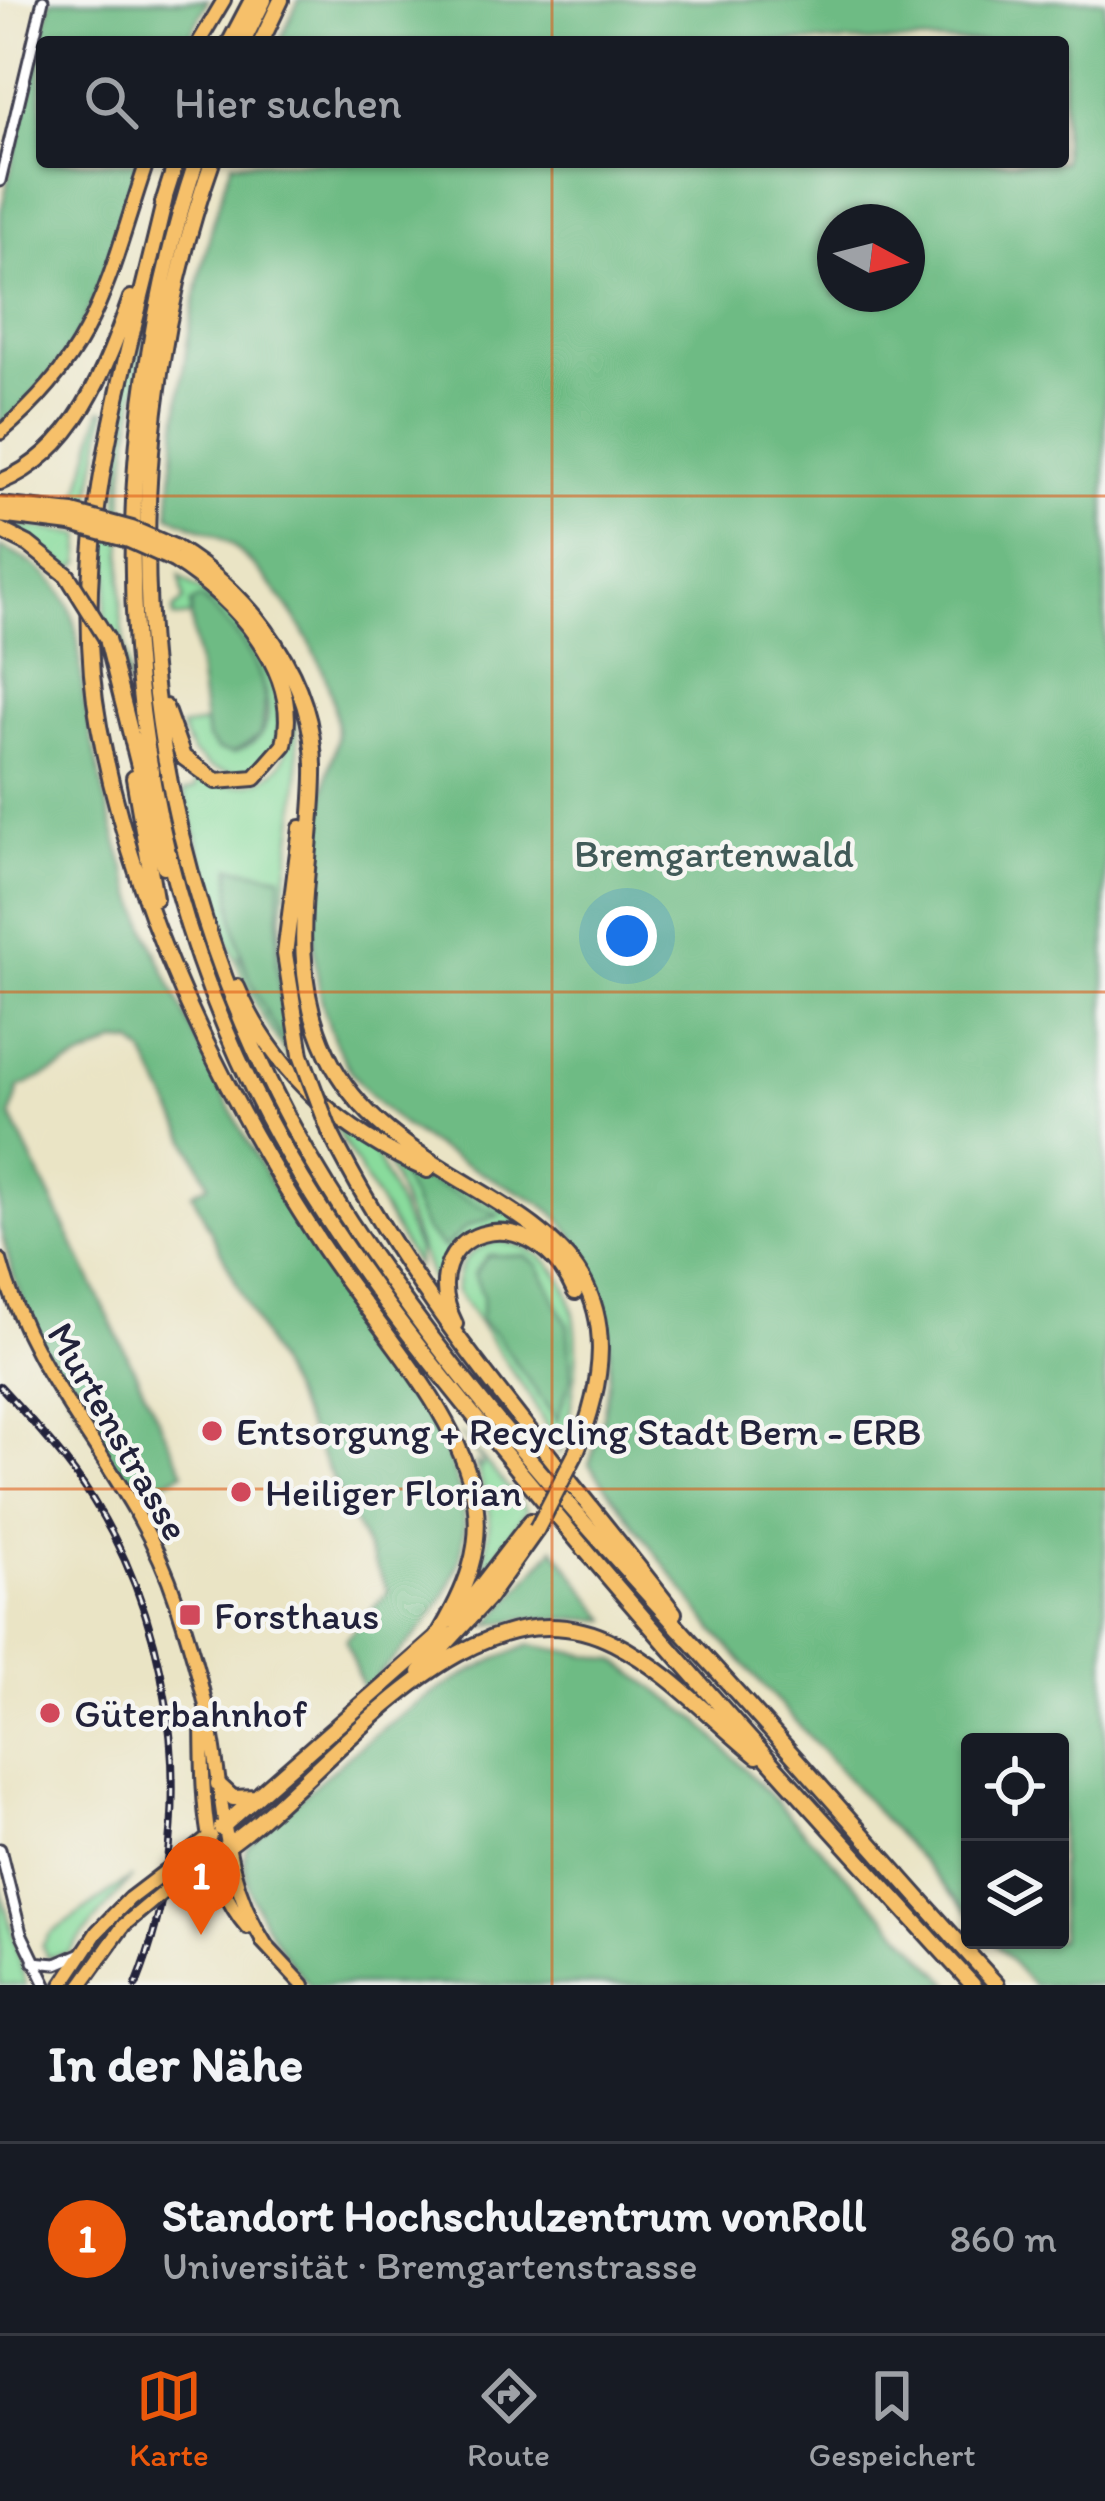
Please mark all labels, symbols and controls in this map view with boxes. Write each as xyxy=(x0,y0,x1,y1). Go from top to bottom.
search box xyxy=(36,36,1069,168)
icon: search xyxy=(78,69,144,135)
text: Hier suchen xyxy=(174,75,402,129)
north arrow xyxy=(817,204,925,312)
park label: Bremgartenwald xyxy=(574,830,854,877)
your location xyxy=(597,906,657,966)
street label: Murtenstrasse xyxy=(37,1314,200,1549)
place label: Entsorgung + Recycling Stadt Bern - ERB xyxy=(236,1408,921,1455)
marker: Entsorgung + Recycling Stadt Bern - ERB xyxy=(199,1418,225,1444)
place label: Heiliger Florian xyxy=(265,1469,522,1516)
marker: Heiliger Florian xyxy=(228,1479,254,1505)
place label: Forsthaus xyxy=(214,1592,379,1639)
marker: Forsthaus xyxy=(177,1602,203,1628)
place label: Güterbahnhof xyxy=(74,1690,307,1737)
marker: Güterbahnhof xyxy=(37,1700,63,1726)
map controls xyxy=(961,1733,1069,1949)
button: locate xyxy=(961,1733,1069,1841)
pin: 1 xyxy=(162,1836,240,1935)
button: layers xyxy=(961,1841,1069,1949)
text: In der Nähe xyxy=(48,2033,303,2094)
text: Standort Hochschulzentrum vonRoll xyxy=(162,2188,866,2242)
text: 1 xyxy=(78,2215,96,2262)
text: 860 m xyxy=(949,2215,1057,2262)
text: Universität · Bremgartenstrasse xyxy=(162,2242,698,2289)
tab: Karte xyxy=(129,2363,209,2474)
tab: Route xyxy=(467,2363,550,2474)
tab: Gespeichert xyxy=(808,2363,976,2474)

